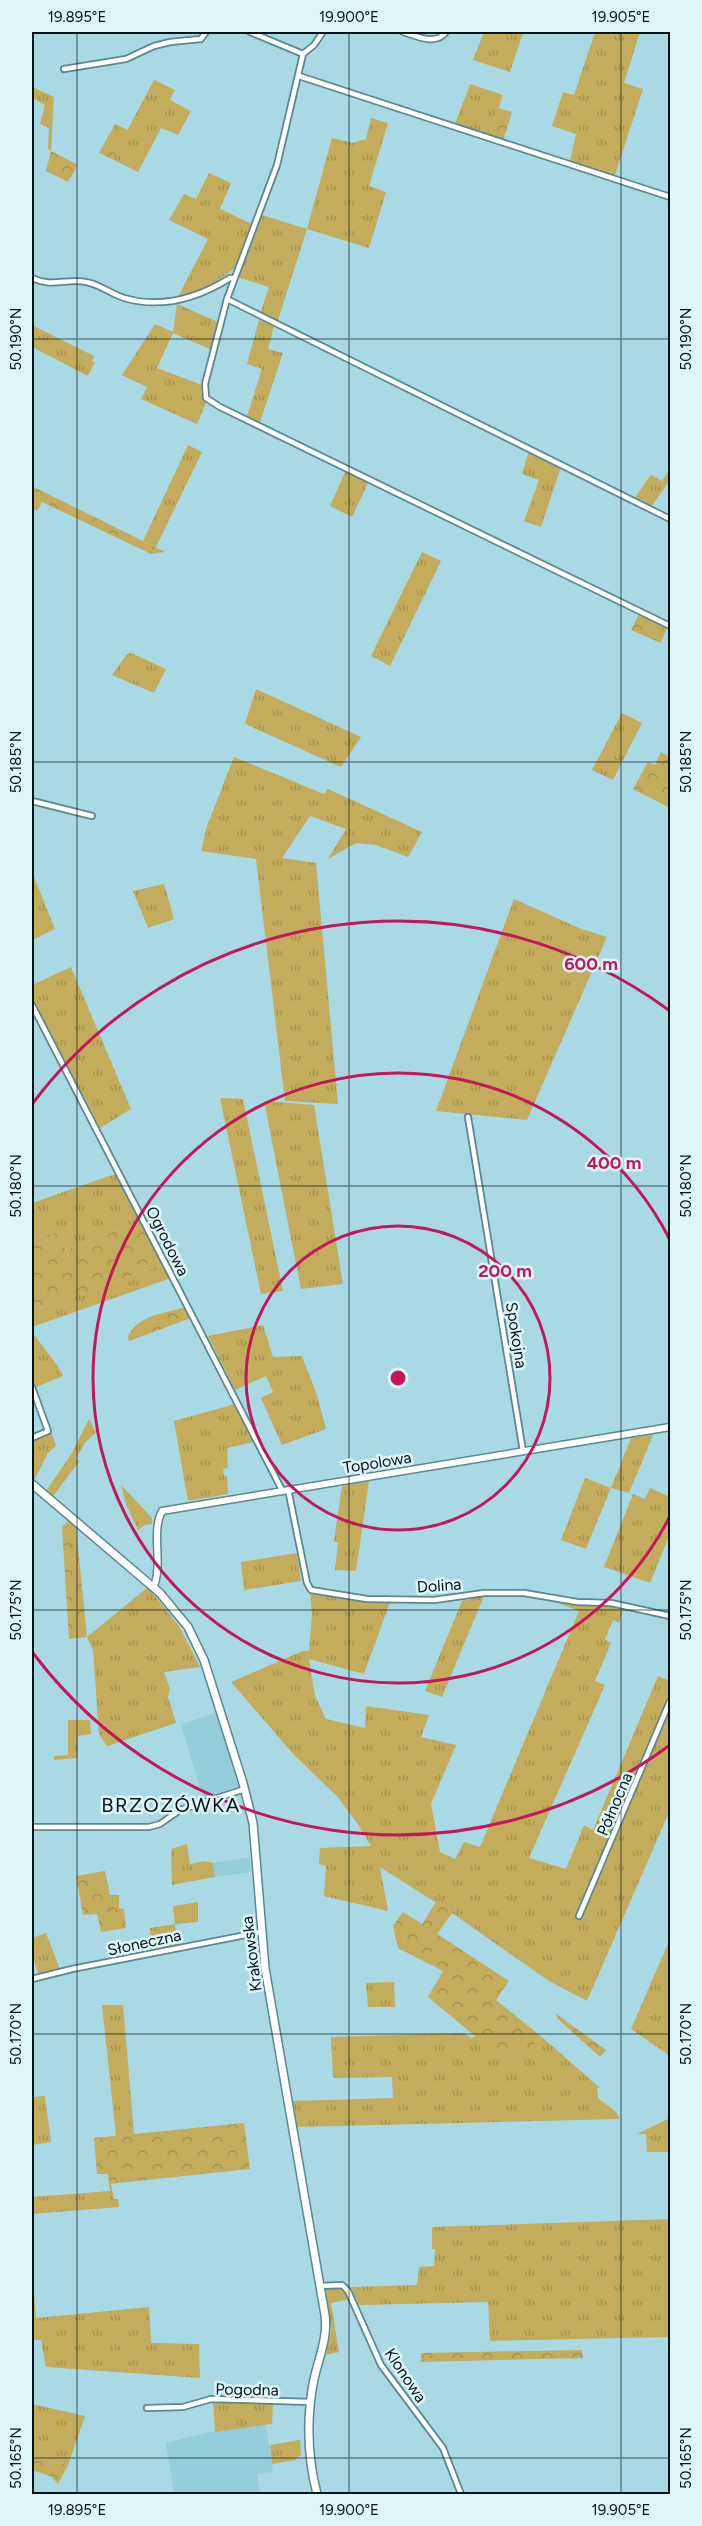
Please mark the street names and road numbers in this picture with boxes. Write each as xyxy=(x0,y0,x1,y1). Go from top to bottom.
street label: Ogrodowa xyxy=(142,1203,193,1279)
street label: Spokojna xyxy=(502,1301,531,1370)
street label: Topolowa xyxy=(342,1448,413,1477)
street label: Dolina xyxy=(416,1574,462,1597)
street label: Północna xyxy=(593,1770,636,1839)
street label: Krakowska xyxy=(237,1915,266,1993)
street label: Słoneczna xyxy=(106,1925,183,1960)
street label: Klonowa xyxy=(381,2345,431,2406)
street label: Pogodna xyxy=(215,2379,279,2400)

